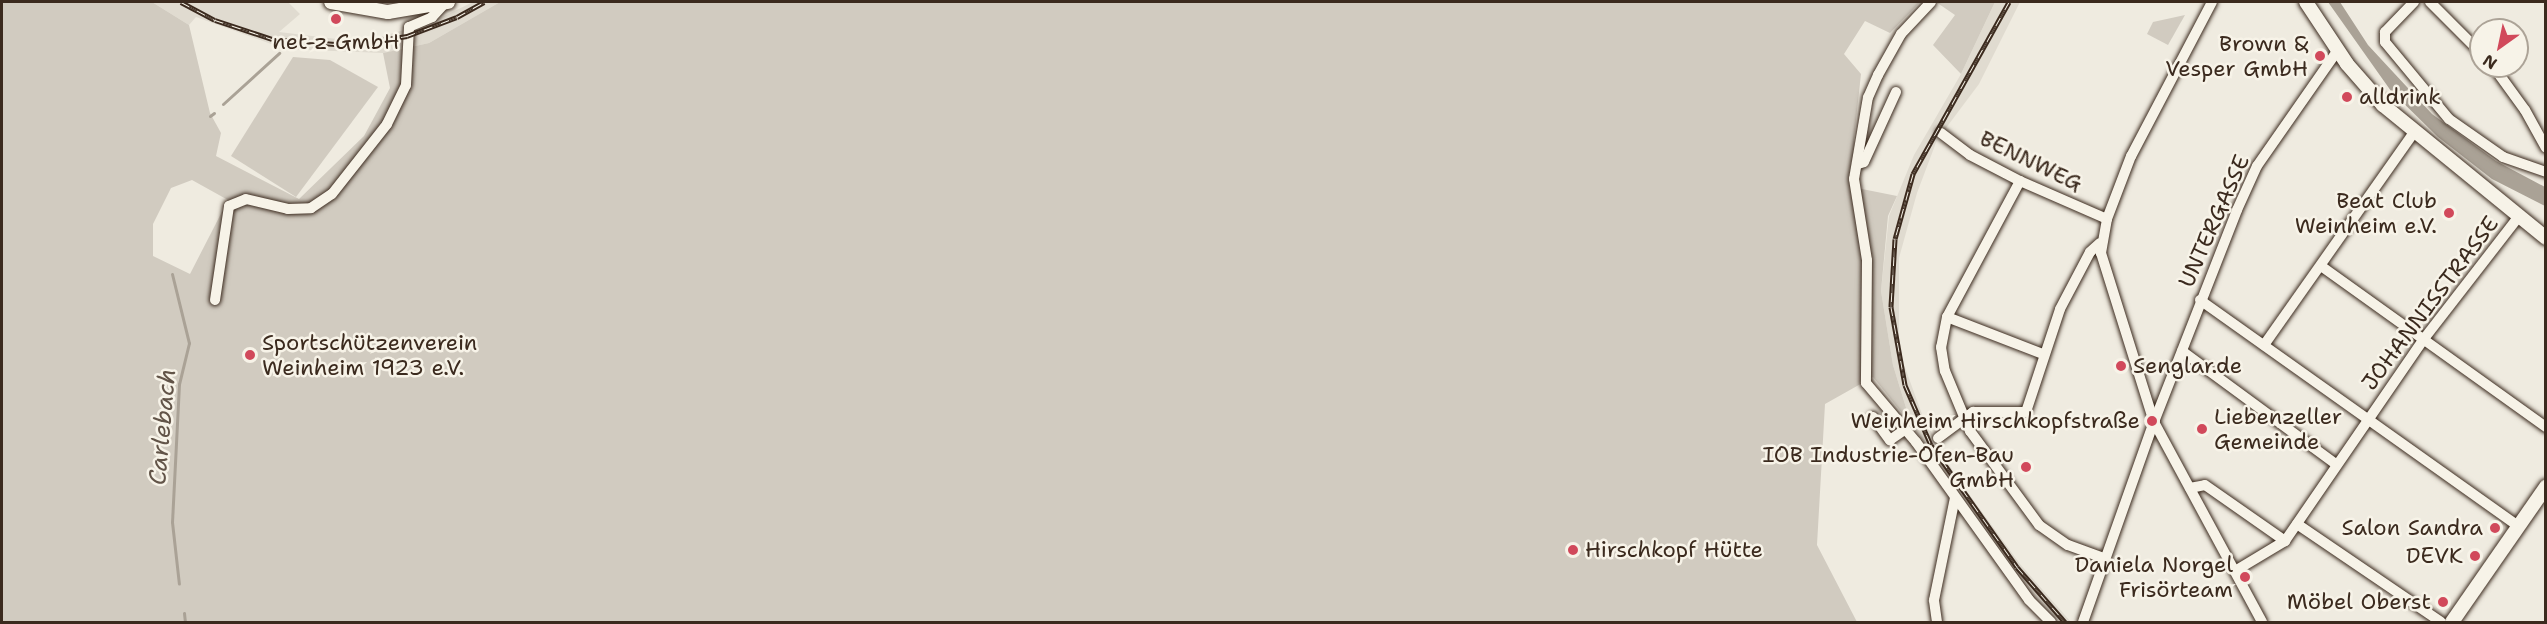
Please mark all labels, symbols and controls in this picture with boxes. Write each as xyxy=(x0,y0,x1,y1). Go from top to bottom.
marker: net-z GmbH xyxy=(329,12,343,26)
north arrow xyxy=(2469,18,2529,78)
place label: net-z GmbH xyxy=(272,29,400,55)
place label: Brown & Vesper GmbH xyxy=(2165,30,2308,82)
marker: Brown & Vesper GmbH xyxy=(2313,49,2327,63)
text: N xyxy=(2479,50,2501,74)
place label: alldrink xyxy=(2359,84,2441,110)
marker: alldrink xyxy=(2340,90,2354,104)
street label: BENNWEG xyxy=(1975,125,2087,197)
street label: UNTERGASSE xyxy=(2173,151,2255,291)
place label: Beat Club Weinheim e.V. xyxy=(2295,187,2437,238)
marker: Beat Club Weinheim e.V. xyxy=(2442,206,2456,220)
street label: JOHANNISSTRASSE xyxy=(2356,211,2504,395)
place label: Sportschützenverein Weinheim 1923 e.V. xyxy=(262,329,477,380)
marker: Sportschützenverein Weinheim 1923 e.V. xyxy=(243,348,257,362)
place label: Senglar.de xyxy=(2133,353,2242,379)
marker: Senglar.de xyxy=(2114,359,2128,373)
water label: Carlebach xyxy=(144,368,182,486)
place label: Liebenzeller Gemeinde xyxy=(2214,403,2342,454)
place label: Weinheim Hirschkopfstraße xyxy=(1851,408,2140,434)
marker: Weinheim Hirschkopfstraße xyxy=(2145,414,2159,428)
marker: Liebenzeller Gemeinde xyxy=(2195,422,2209,436)
place label: IOB Industrie-Ofen-Bau GmbH xyxy=(1762,441,2014,493)
marker: IOB Industrie-Ofen-Bau GmbH xyxy=(2019,460,2033,474)
place label: Salon Sandra xyxy=(2342,515,2483,541)
marker: Salon Sandra xyxy=(2488,521,2502,535)
place label: Hirschkopf Hütte xyxy=(1585,537,1763,563)
marker: Hirschkopf Hütte xyxy=(1566,543,1580,557)
place label: DEVK xyxy=(2406,543,2463,569)
marker: DEVK xyxy=(2468,549,2482,563)
place label: Daniela Norgel Frisörteam xyxy=(2075,551,2233,602)
marker: Daniela Norgel Frisörteam xyxy=(2238,570,2252,584)
place label: Möbel Oberst xyxy=(2287,589,2431,615)
marker: Möbel Oberst xyxy=(2436,595,2450,609)

